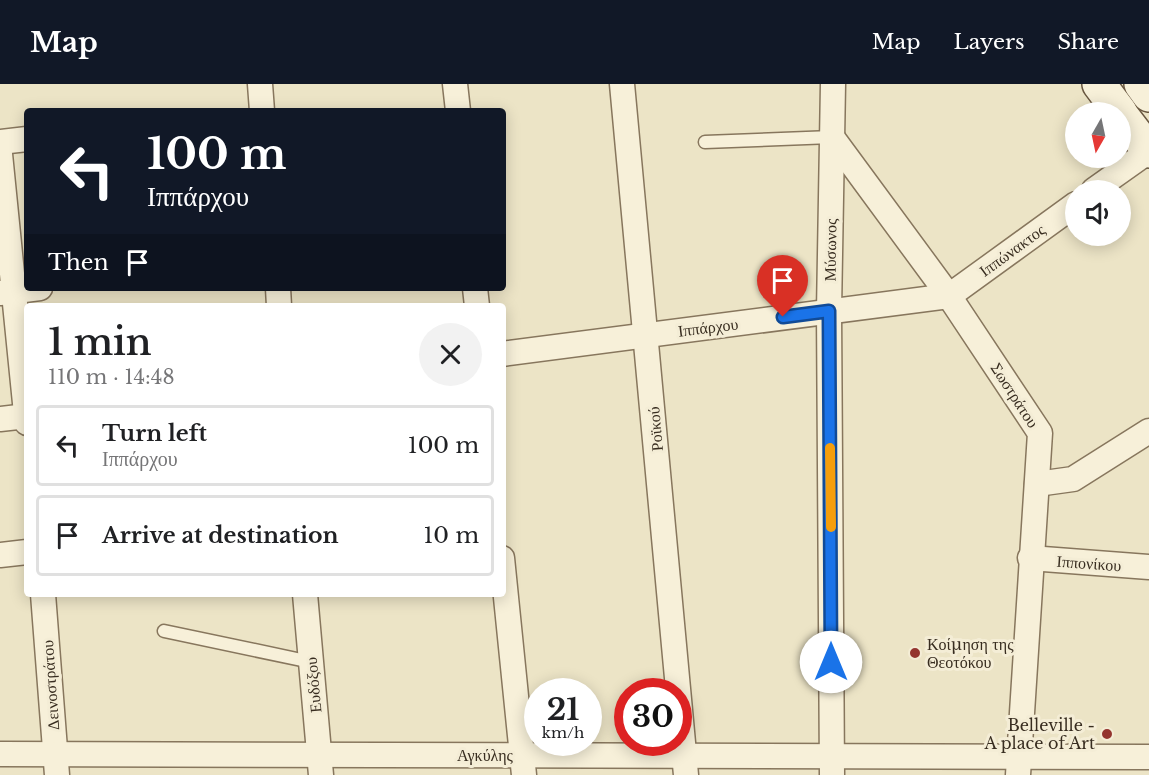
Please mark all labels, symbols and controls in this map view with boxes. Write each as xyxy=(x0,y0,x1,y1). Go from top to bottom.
text: Map xyxy=(30,25,98,60)
text: Map xyxy=(872,29,921,55)
text: Layers xyxy=(954,29,1025,55)
text: Share xyxy=(1058,29,1119,55)
north arrow xyxy=(1065,102,1131,168)
map controls xyxy=(1065,102,1131,246)
text: 100 m xyxy=(147,128,286,180)
icon: left xyxy=(48,132,126,210)
text: Ιππάρχου xyxy=(147,180,249,213)
button: sound xyxy=(1065,180,1131,246)
street label: Μύσωνος xyxy=(819,218,841,282)
street label: Ιππώνακτος xyxy=(975,219,1049,281)
icon: arrive xyxy=(121,246,154,279)
text: Then xyxy=(48,249,109,276)
pin xyxy=(757,255,808,317)
icon: arrive xyxy=(766,264,799,297)
street label: Ιππάρχου xyxy=(677,313,739,341)
text: 1 min xyxy=(48,320,152,365)
button: close xyxy=(419,323,482,386)
street label: Σωστράτου xyxy=(987,359,1043,431)
text: 110 m · 14:48 xyxy=(48,365,175,389)
street label: Ροϊκού xyxy=(643,406,667,452)
text: Turn left xyxy=(102,420,207,447)
icon: left xyxy=(51,429,84,462)
text: 100 m xyxy=(408,432,479,459)
text: Ιππάρχου xyxy=(102,447,178,471)
icon: arrive xyxy=(51,519,84,552)
text: Arrive at destination xyxy=(102,522,339,549)
text: 10 m xyxy=(424,522,479,549)
street label: Ιππονίκου xyxy=(1056,551,1122,575)
position arrow xyxy=(799,630,863,694)
place label: Κοίμηση της Θεοτόκου xyxy=(927,634,1014,672)
street label: Δεινοστράτου xyxy=(37,639,63,731)
marker: Κοίμηση της Θεοτόκου xyxy=(908,646,922,660)
street label: Ευδόξου xyxy=(301,656,325,714)
speed limit sign: 30 xyxy=(614,678,692,756)
text: 21 xyxy=(547,691,579,728)
place label: Belleville - A place of Art xyxy=(983,715,1095,753)
text: km/h xyxy=(542,723,584,742)
marker: Belleville - A place of Art xyxy=(1100,727,1114,741)
street label: Αγκύλης xyxy=(457,745,514,765)

